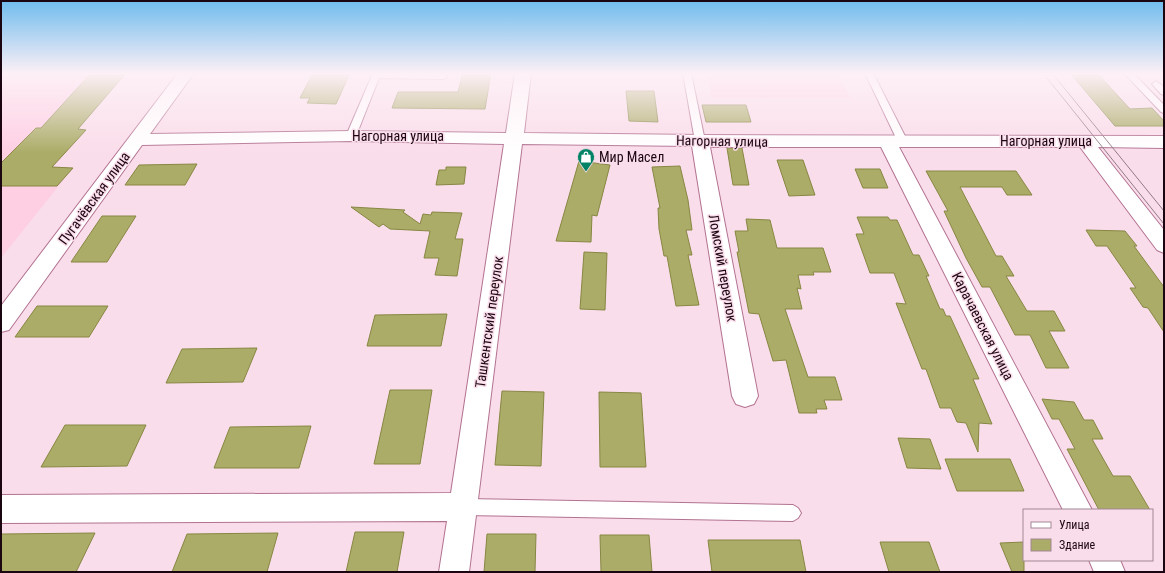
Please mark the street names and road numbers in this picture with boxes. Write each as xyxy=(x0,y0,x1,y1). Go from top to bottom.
street label: Нагорная улица xyxy=(352,128,444,144)
street label: Нагорная улица xyxy=(676,132,768,150)
street label: Нагорная улица xyxy=(1000,133,1092,149)
street label: Пугачёвская улица xyxy=(55,149,133,247)
street label: Ломский переулок xyxy=(706,213,740,323)
street label: Ташкентский переулок xyxy=(472,255,506,389)
street label: Карачаевская улица xyxy=(949,269,1017,383)

